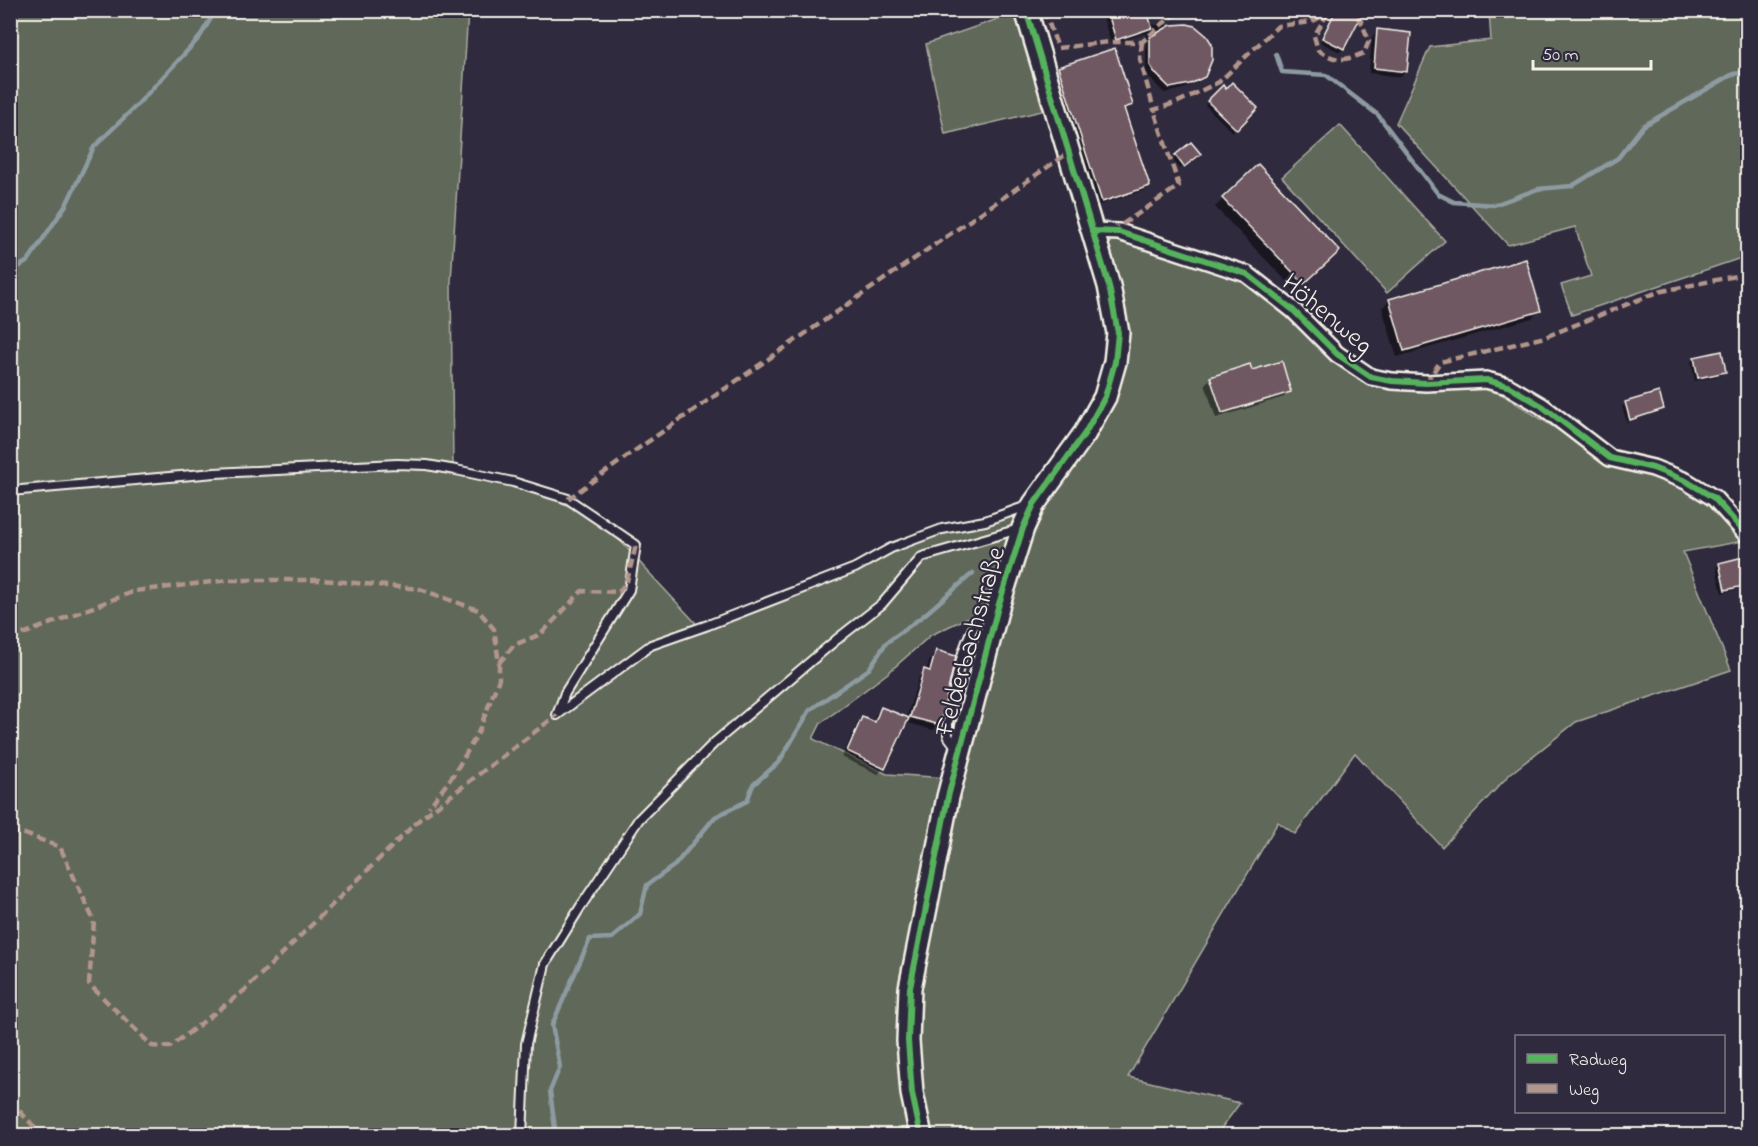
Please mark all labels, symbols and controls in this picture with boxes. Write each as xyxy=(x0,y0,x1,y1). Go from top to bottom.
scale bar xyxy=(1533,33,1652,71)
text: 50 m xyxy=(1542,43,1579,69)
street label: Höhenweg xyxy=(1272,265,1381,365)
street label: Felderbachstraße xyxy=(925,542,1017,742)
legend xyxy=(1515,1035,1725,1113)
text: Radweg xyxy=(1569,1048,1627,1075)
text: Weg xyxy=(1569,1078,1599,1105)

